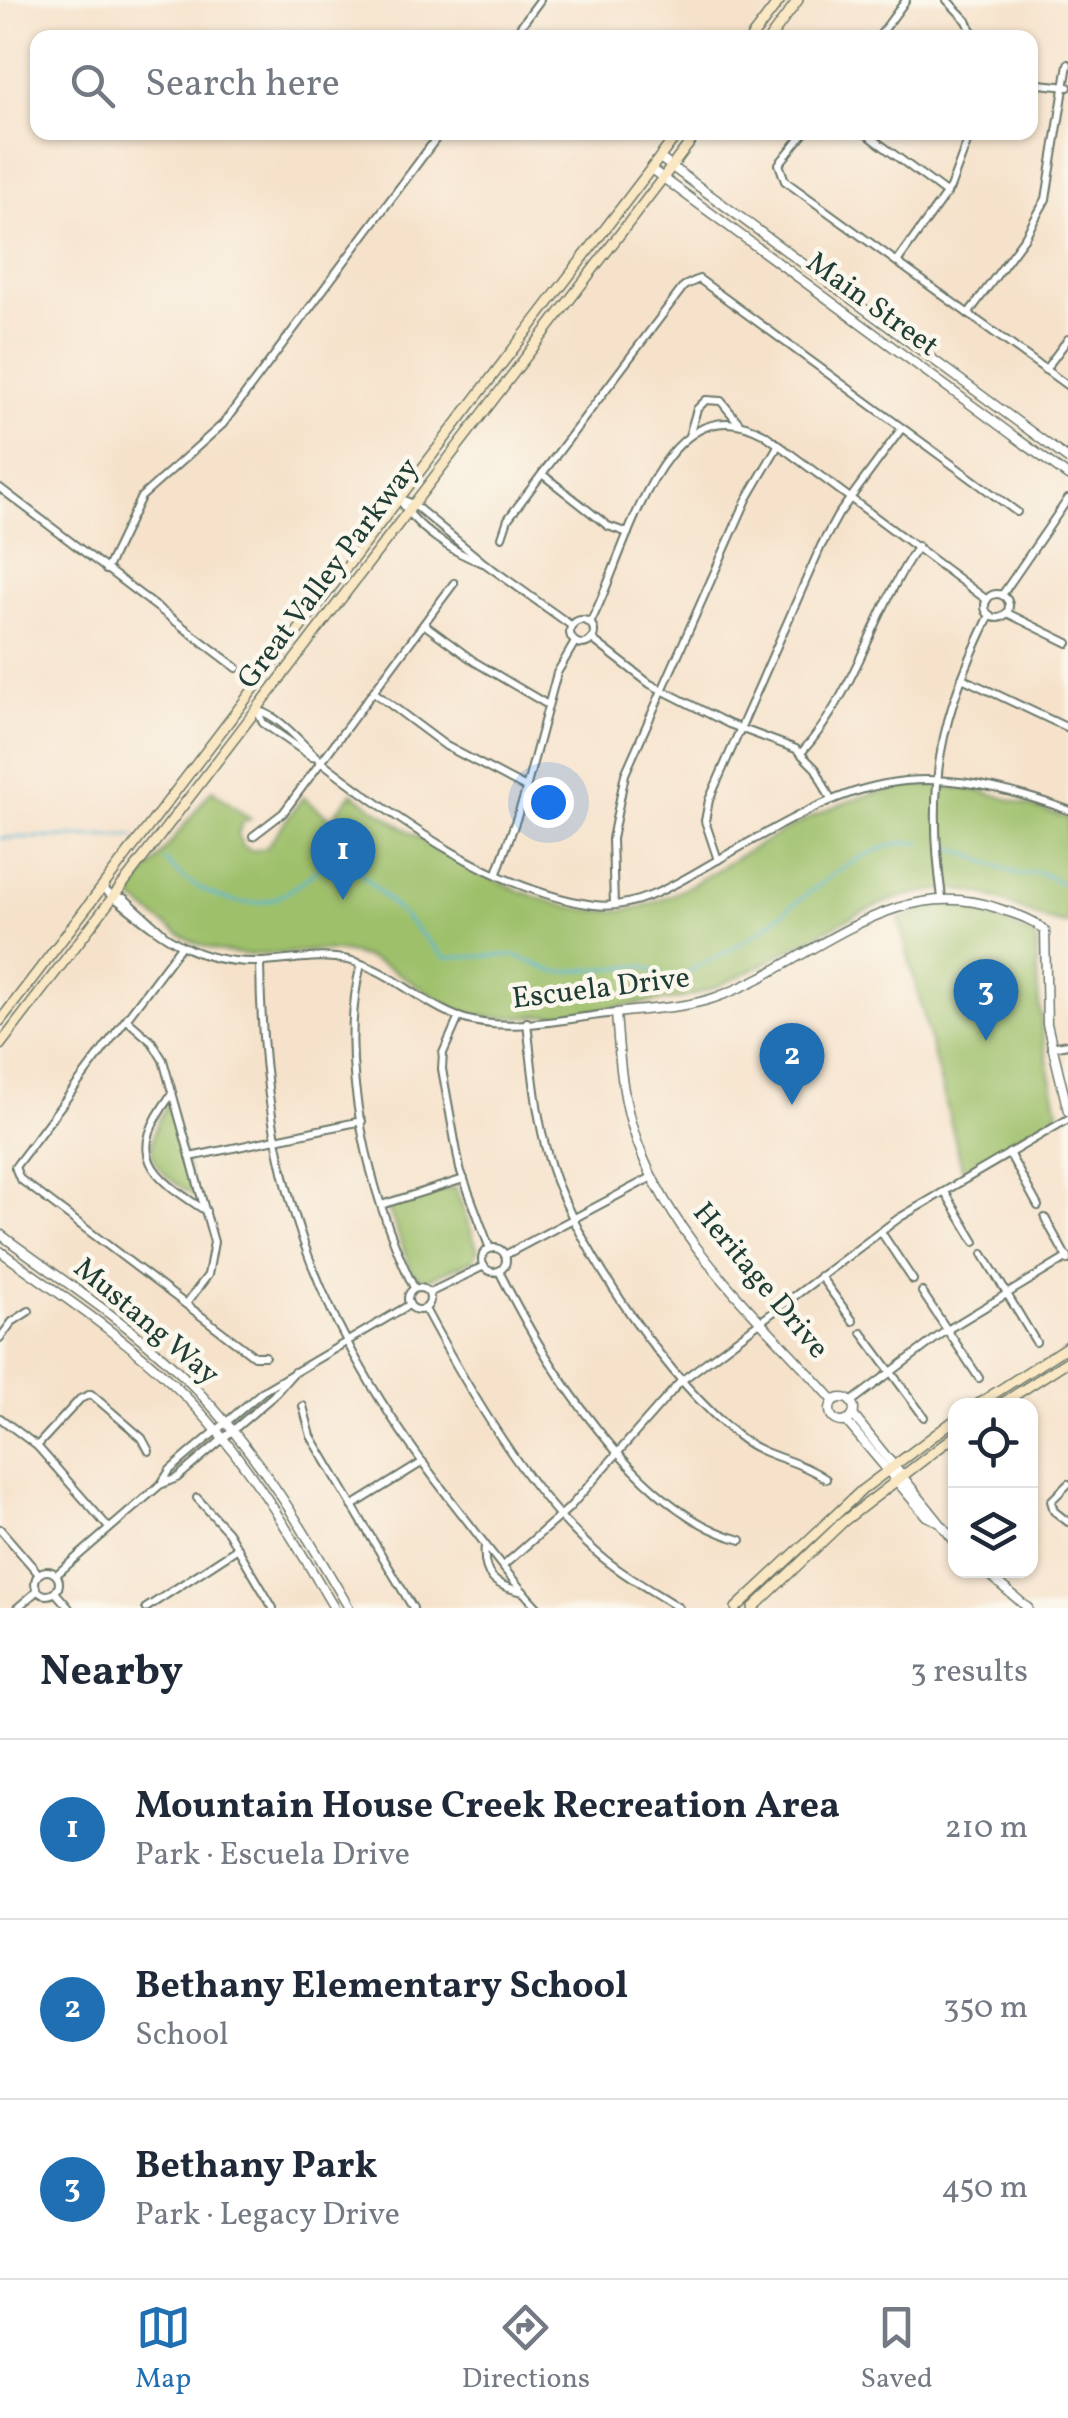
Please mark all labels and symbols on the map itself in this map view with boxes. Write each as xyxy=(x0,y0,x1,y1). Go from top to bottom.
street label: Main Street xyxy=(797,243,947,367)
street label: Great Valley Parkway xyxy=(228,450,430,698)
your location xyxy=(523,777,574,828)
pin: 1 xyxy=(310,818,376,900)
street label: Escuela Drive xyxy=(510,957,692,1021)
pin: 3 xyxy=(954,958,1018,1041)
pin: 2 xyxy=(760,1022,824,1105)
street label: Heritage Drive xyxy=(682,1194,838,1368)
street label: Mustang Way xyxy=(64,1248,228,1396)

